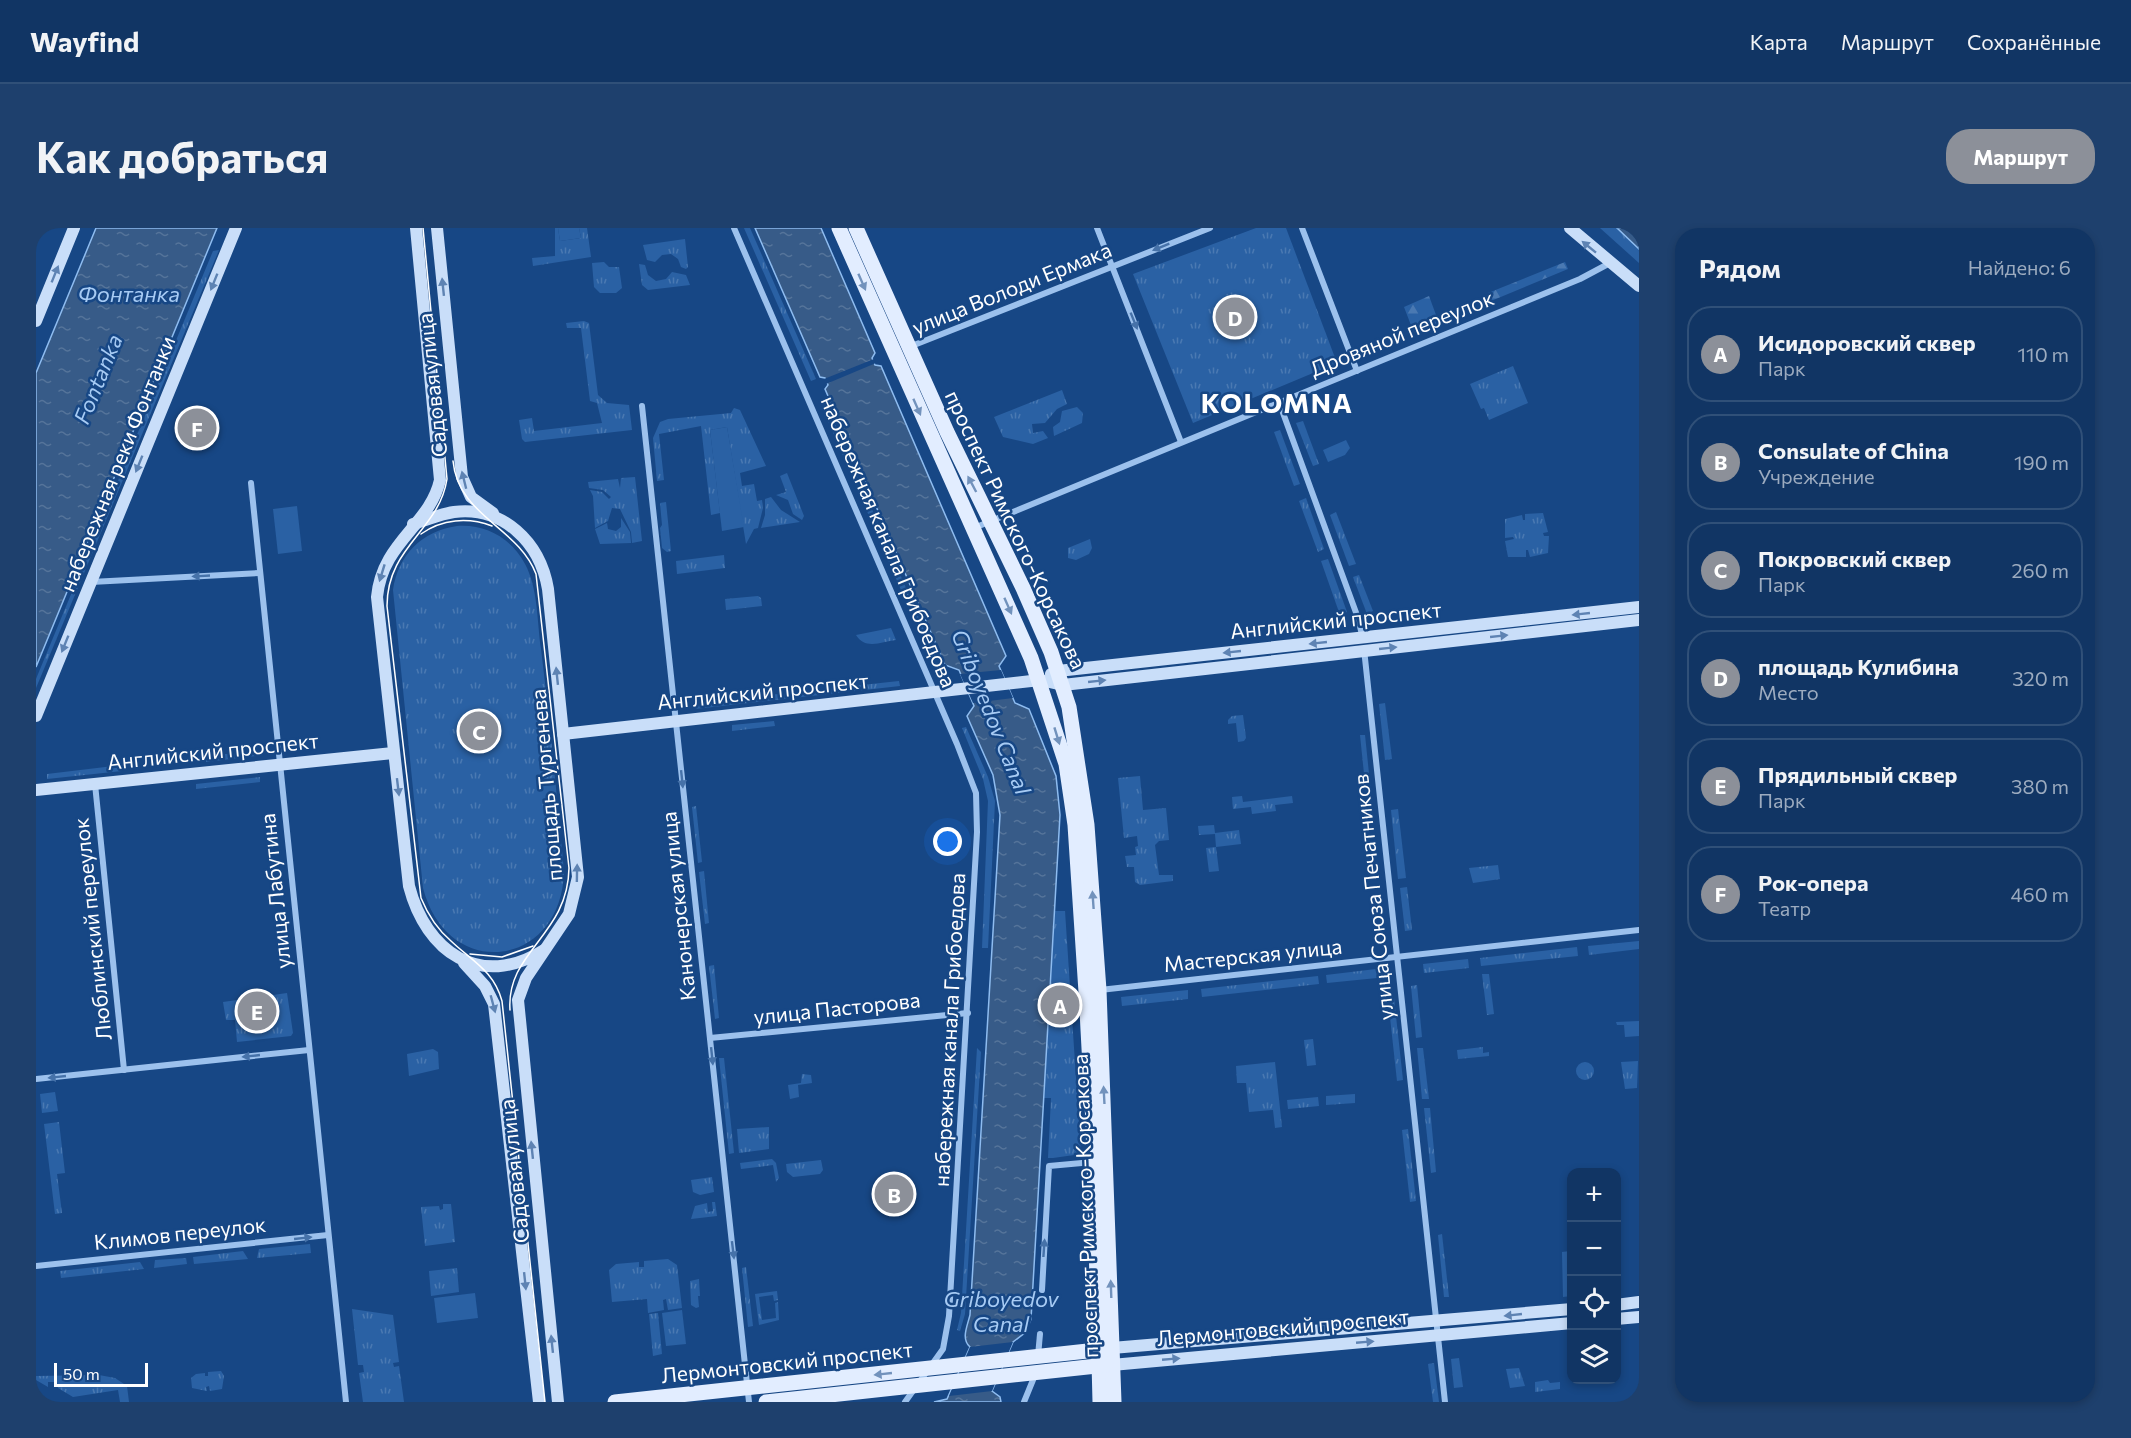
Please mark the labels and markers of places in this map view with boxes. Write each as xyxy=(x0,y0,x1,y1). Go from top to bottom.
pin: D xyxy=(1216,294,1254,340)
pin: F xyxy=(178,406,216,450)
pin: C xyxy=(460,708,498,754)
pin: A xyxy=(1040,982,1080,1028)
pin: E xyxy=(238,988,276,1034)
pin: B xyxy=(874,1172,914,1216)

